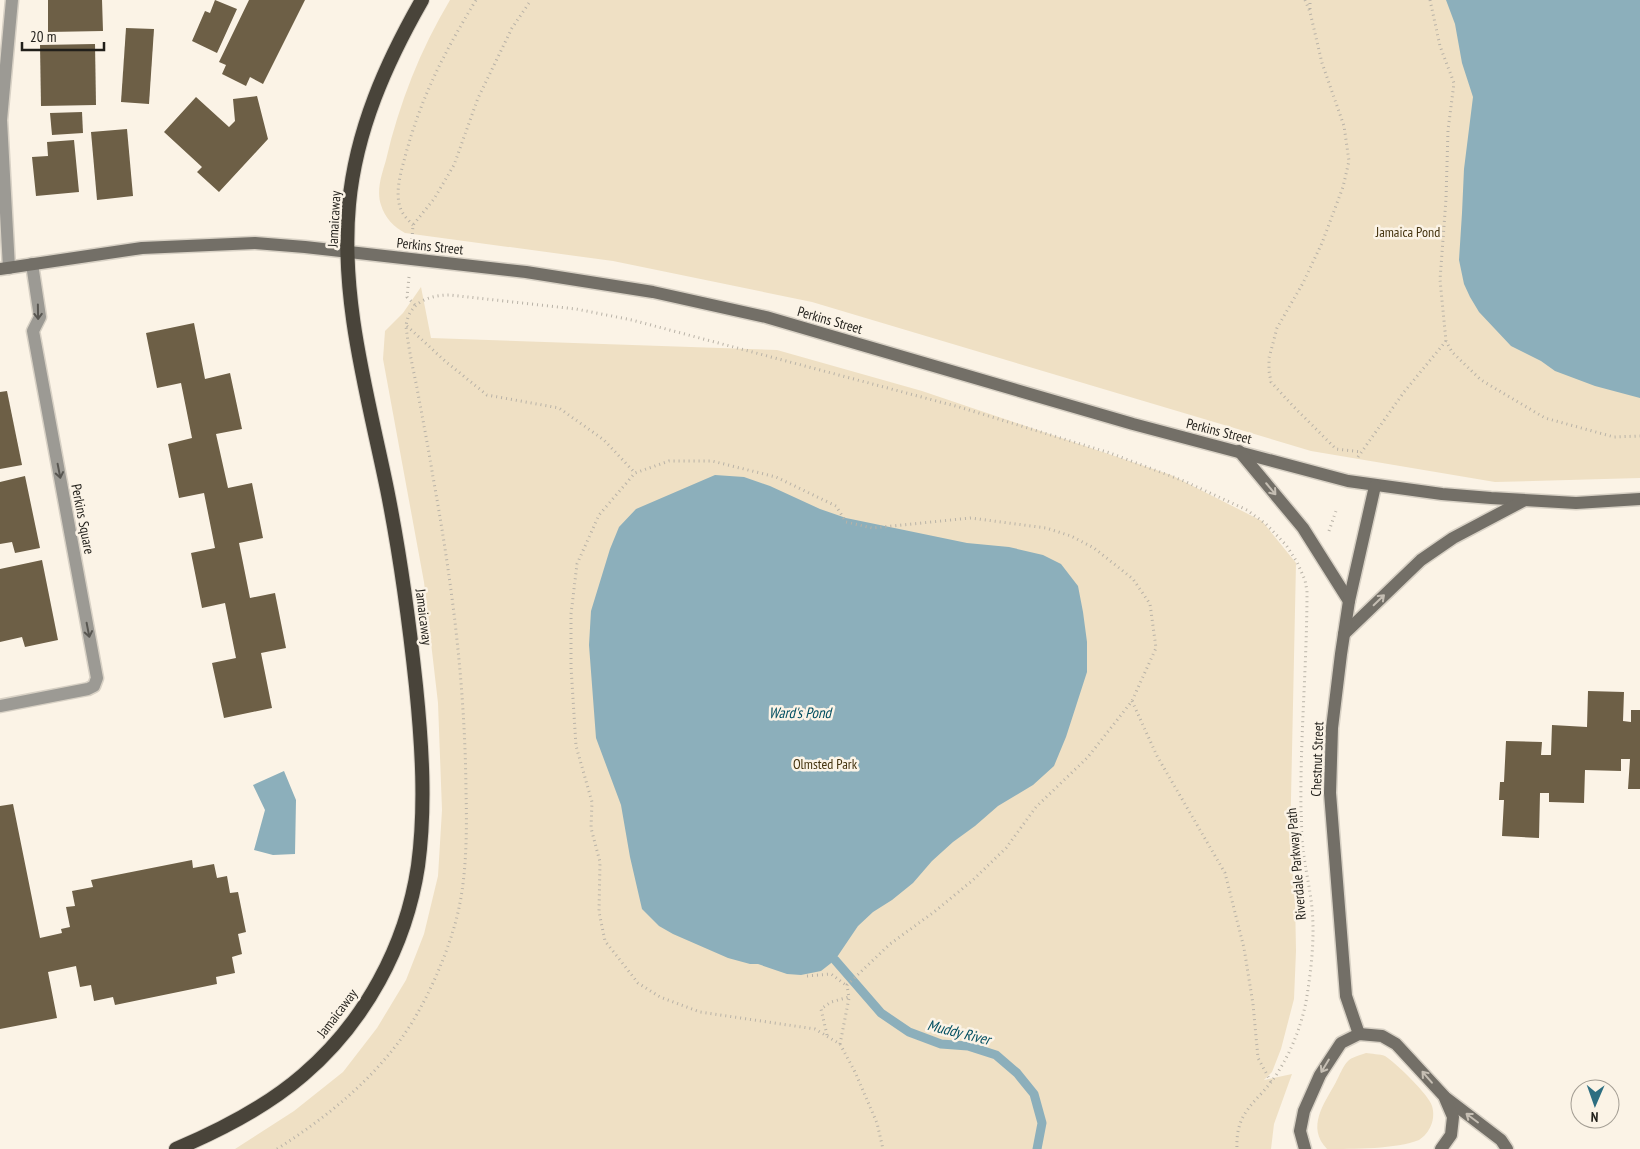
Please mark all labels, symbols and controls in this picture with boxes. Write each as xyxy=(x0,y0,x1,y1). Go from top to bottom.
scale bar xyxy=(22,20,105,52)
text: 20 m xyxy=(30,27,56,46)
street label: Jamaicaway xyxy=(323,190,345,249)
park label: Jamaica Pond xyxy=(1375,223,1440,241)
street label: Perkins Street xyxy=(396,234,464,258)
street label: Perkins Street xyxy=(795,302,865,338)
one-way arrow xyxy=(33,304,43,320)
street label: Perkins Street xyxy=(1184,414,1254,448)
one-way arrow xyxy=(54,462,64,478)
street label: Perkins Square xyxy=(67,482,99,556)
one-way arrow xyxy=(1265,482,1277,495)
street label: Jamaicaway xyxy=(412,587,436,647)
one-way arrow xyxy=(1372,594,1385,606)
one-way arrow xyxy=(84,622,94,638)
water label: Ward's Pond xyxy=(769,703,834,722)
street label: Chestnut Street xyxy=(1307,721,1327,797)
park label: Olmsted Park xyxy=(793,755,858,773)
street label: Riverdale Parkway Path xyxy=(1282,807,1310,921)
street label: Jamaicaway xyxy=(312,984,362,1042)
water label: Muddy River xyxy=(926,1015,994,1049)
one-way arrow xyxy=(1320,1059,1330,1073)
one-way arrow xyxy=(1421,1070,1432,1083)
north arrow xyxy=(1570,1079,1620,1129)
text: N xyxy=(1590,1108,1599,1126)
one-way arrow xyxy=(1466,1113,1479,1124)

